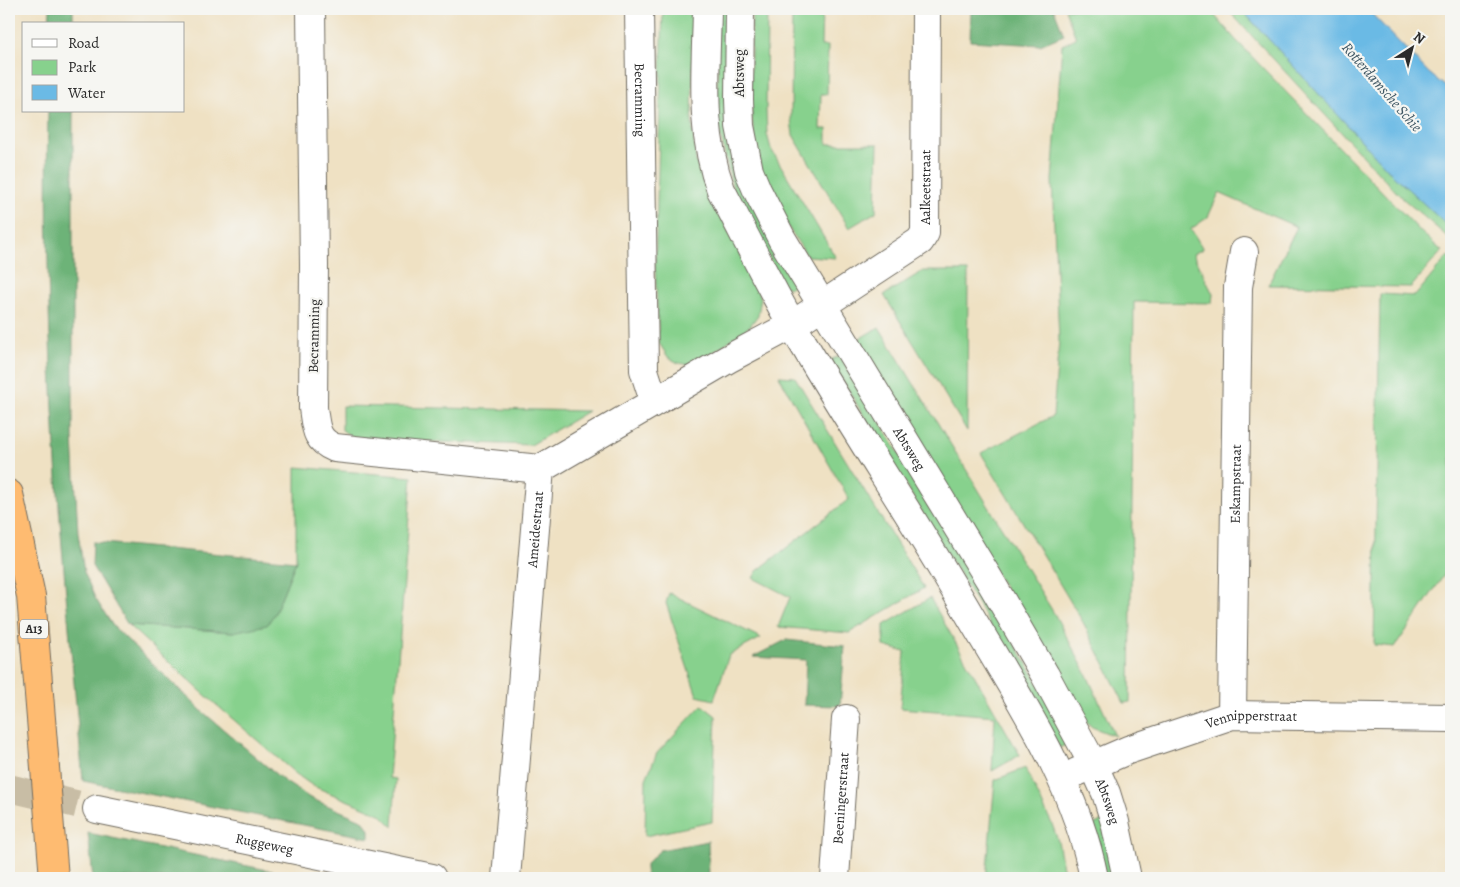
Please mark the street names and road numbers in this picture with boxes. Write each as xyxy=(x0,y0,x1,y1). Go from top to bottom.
street label: Abtsweg xyxy=(730,49,749,98)
street label: Becramming xyxy=(630,63,650,137)
street label: Aalkeetstraat xyxy=(916,149,935,226)
street label: Becramming xyxy=(304,299,324,373)
street label: Abtsweg xyxy=(889,422,930,474)
street label: Eskampstraat xyxy=(1225,444,1245,524)
street label: Ameidestraat xyxy=(522,490,548,569)
road number: A13 xyxy=(20,620,48,638)
street label: Vennipperstraat xyxy=(1202,705,1298,733)
street label: Beeningerstraat xyxy=(828,751,853,845)
street label: Abtsweg xyxy=(1091,774,1125,827)
street label: Ruggeweg xyxy=(234,828,295,859)

